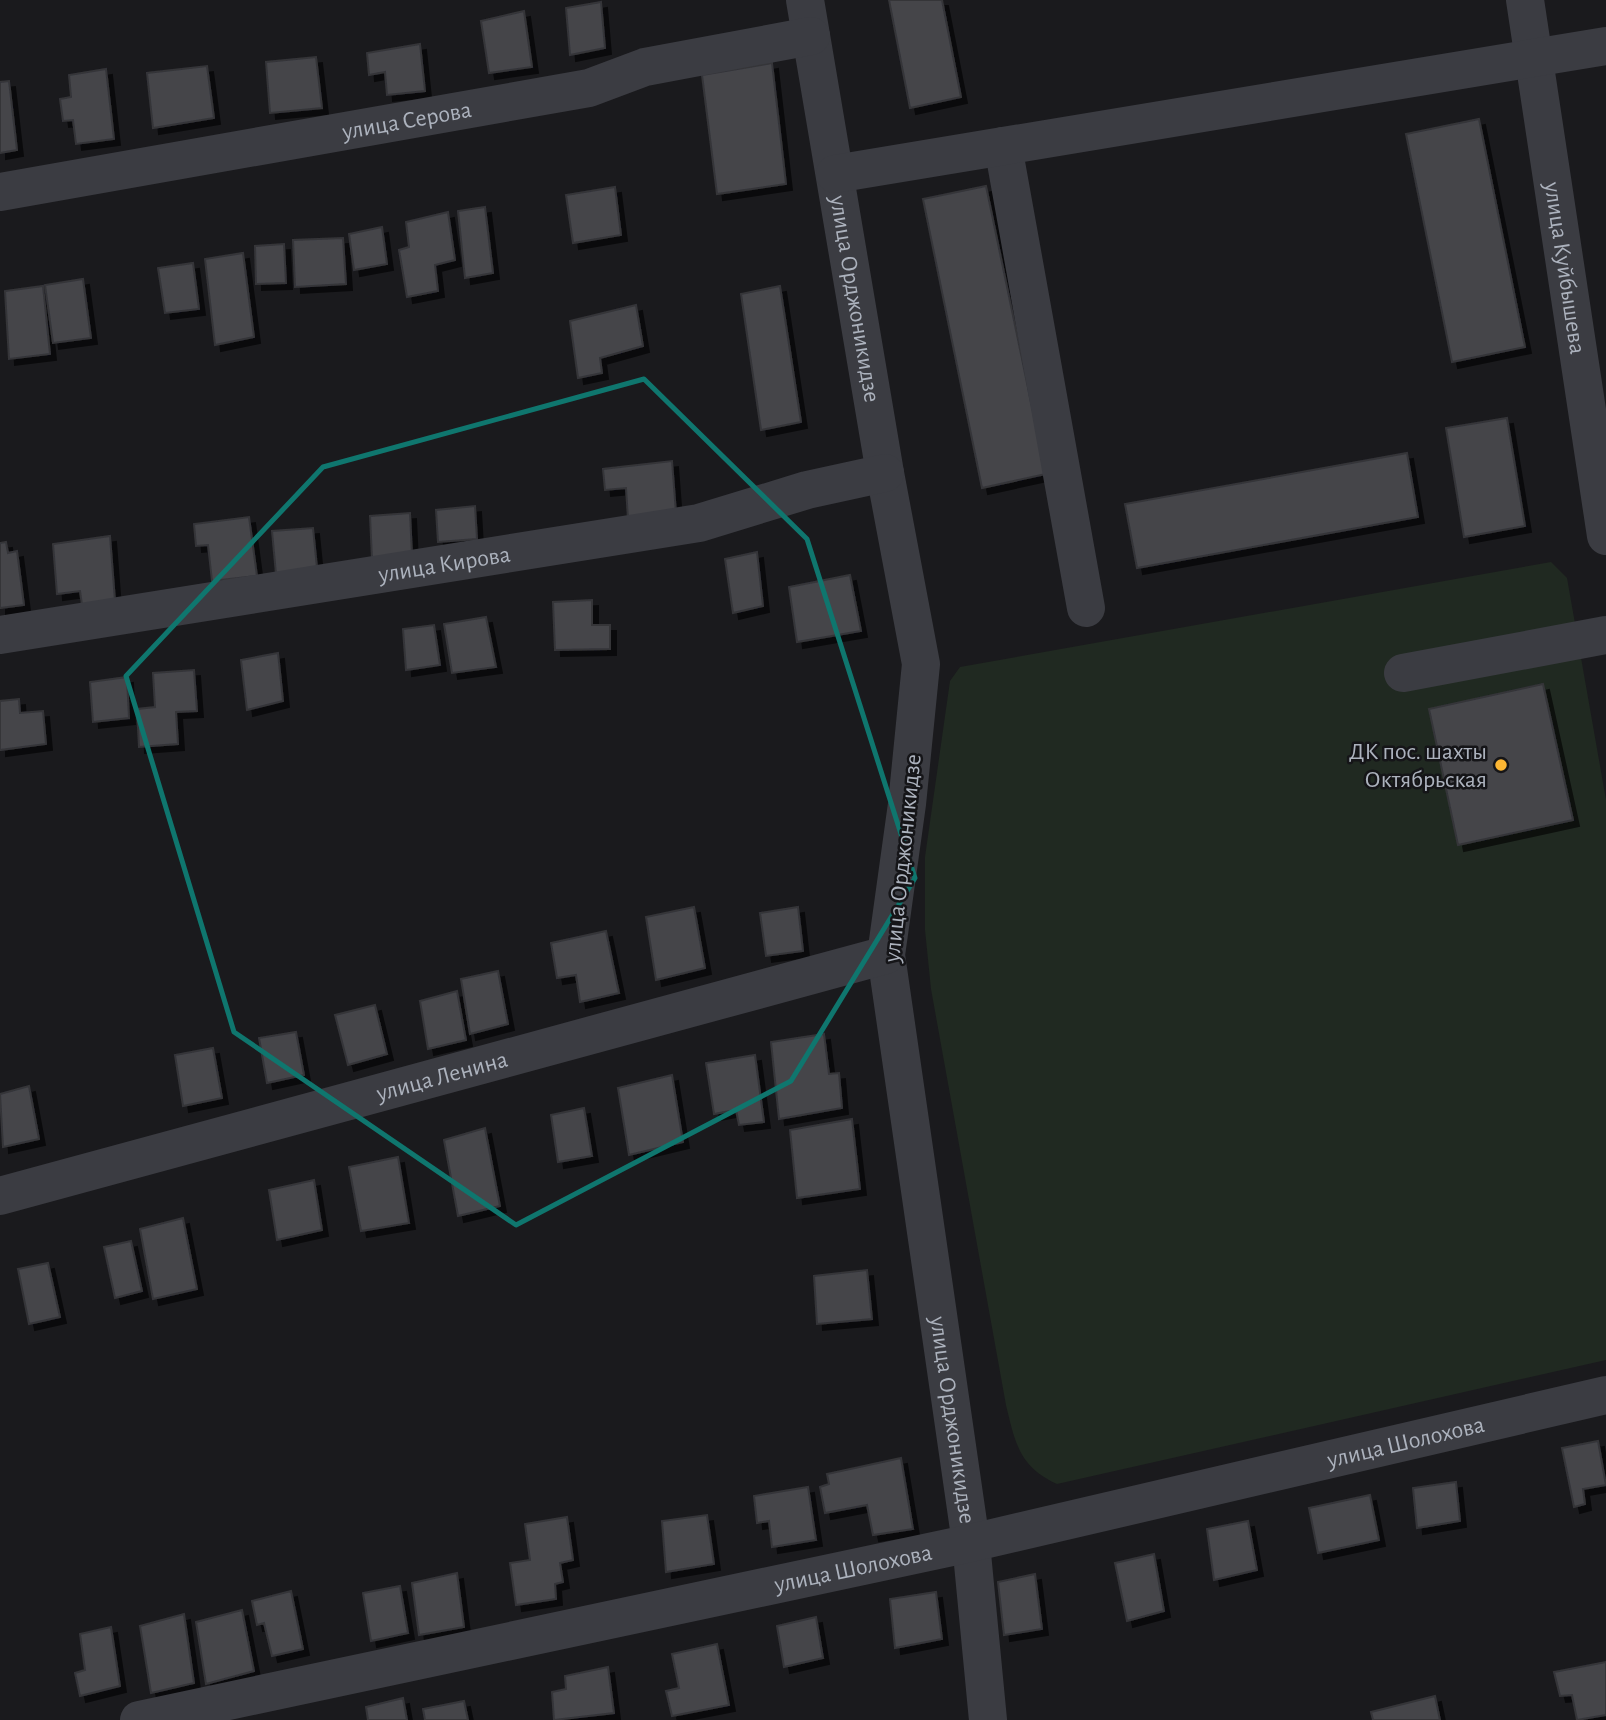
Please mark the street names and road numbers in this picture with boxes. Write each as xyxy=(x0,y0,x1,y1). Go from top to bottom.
street label: улица Серова xyxy=(339,98,473,145)
street label: улица Куйбышева xyxy=(1540,179,1589,356)
street label: улица Орджоникидзе xyxy=(825,193,884,404)
street label: улица Кирова xyxy=(376,542,512,587)
street label: улица Орджоникидзе xyxy=(880,753,926,964)
street label: улица Ленина xyxy=(373,1047,510,1106)
street label: улица Орджоникидзе xyxy=(925,1314,979,1525)
street label: улица Шолохова xyxy=(1324,1413,1487,1473)
street label: улица Шолохова xyxy=(771,1541,934,1598)

